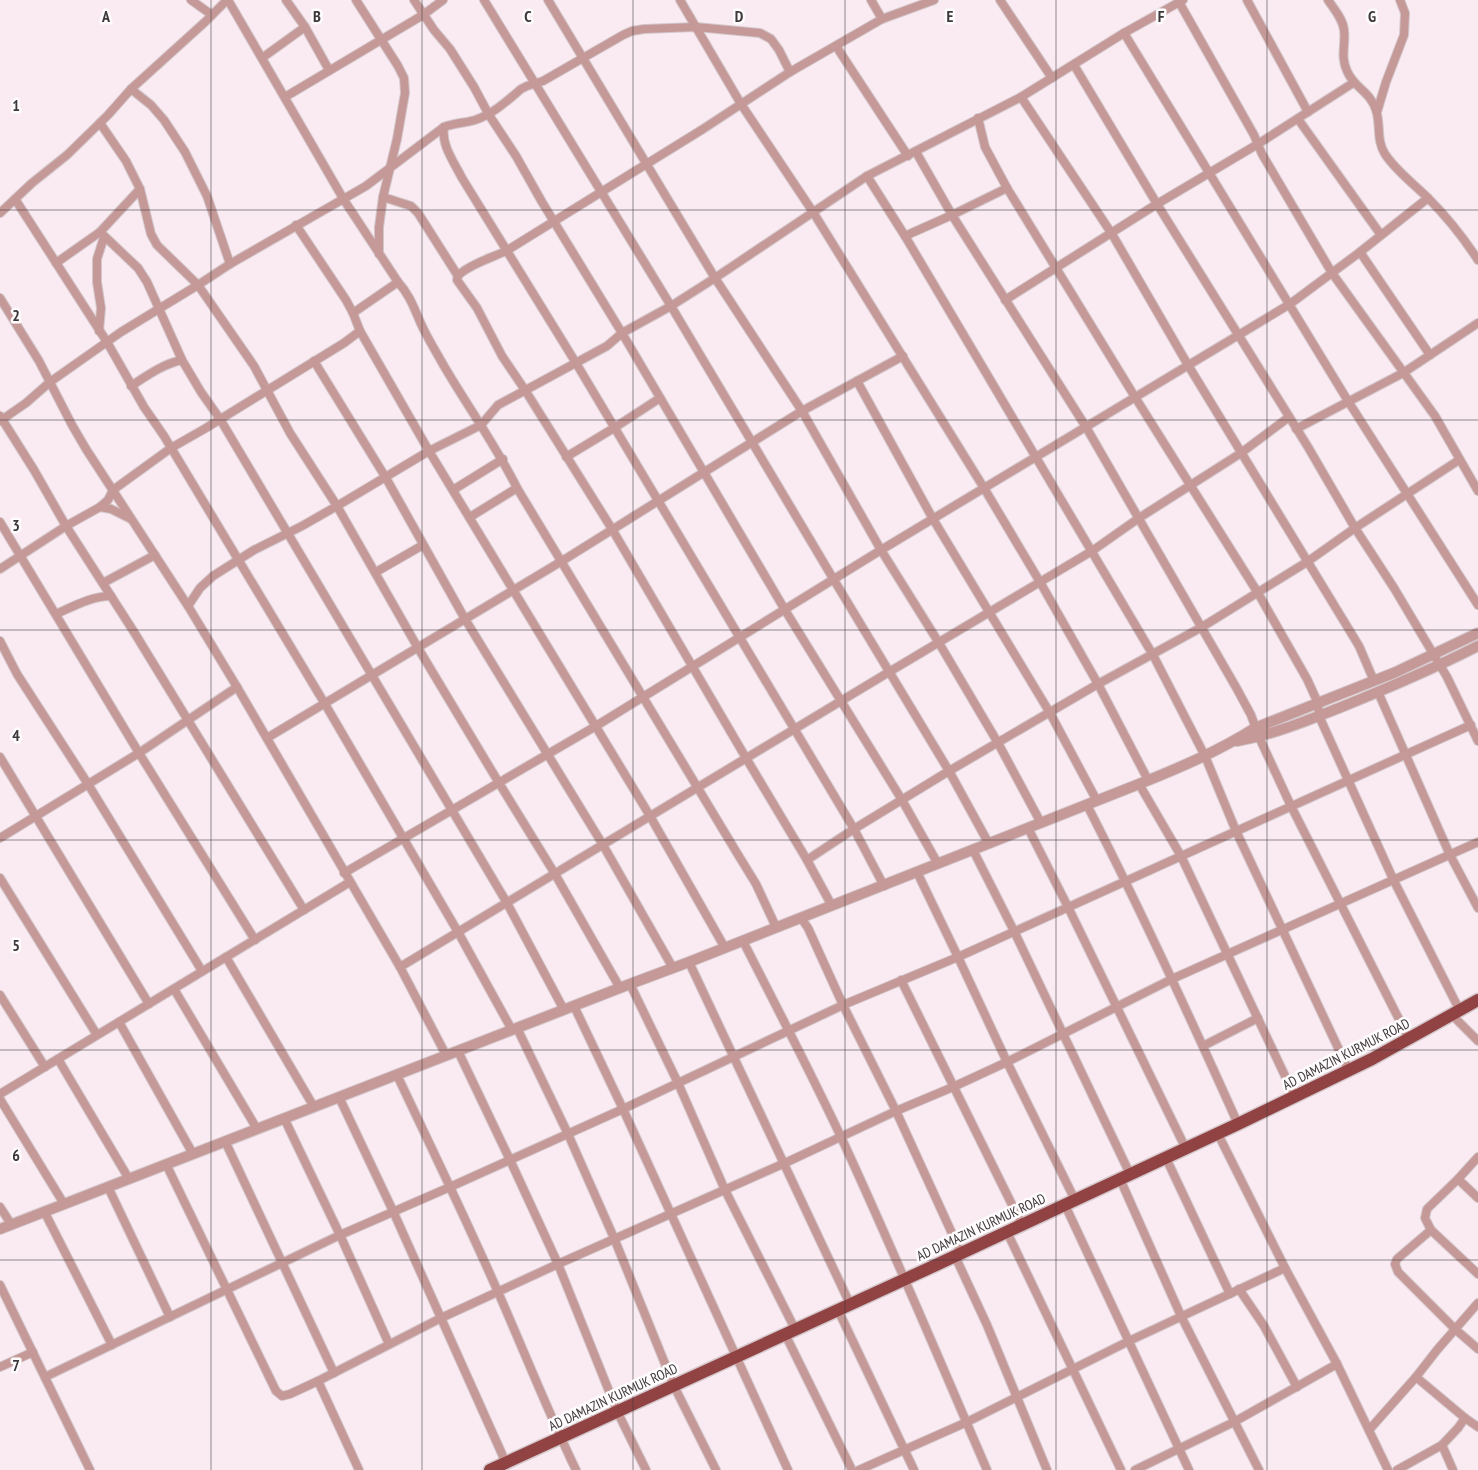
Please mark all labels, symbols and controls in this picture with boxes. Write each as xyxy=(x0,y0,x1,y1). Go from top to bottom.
text: A xyxy=(101,6,111,26)
text: B xyxy=(313,6,321,26)
text: C xyxy=(524,6,532,26)
text: D xyxy=(735,6,744,26)
text: E xyxy=(947,6,954,26)
text: F xyxy=(1158,6,1165,26)
text: G xyxy=(1368,6,1376,26)
text: 1 xyxy=(12,95,20,115)
text: 2 xyxy=(12,305,20,325)
text: 3 xyxy=(12,515,20,535)
text: 4 xyxy=(12,725,20,745)
text: 5 xyxy=(12,935,20,955)
street label: AD DAMAZIN KURMUK ROAD xyxy=(1279,1014,1413,1094)
text: 6 xyxy=(12,1145,20,1165)
street label: AD DAMAZIN KURMUK ROAD xyxy=(914,1189,1048,1265)
text: 7 xyxy=(12,1355,20,1375)
street label: AD DAMAZIN KURMUK ROAD xyxy=(546,1359,680,1435)

